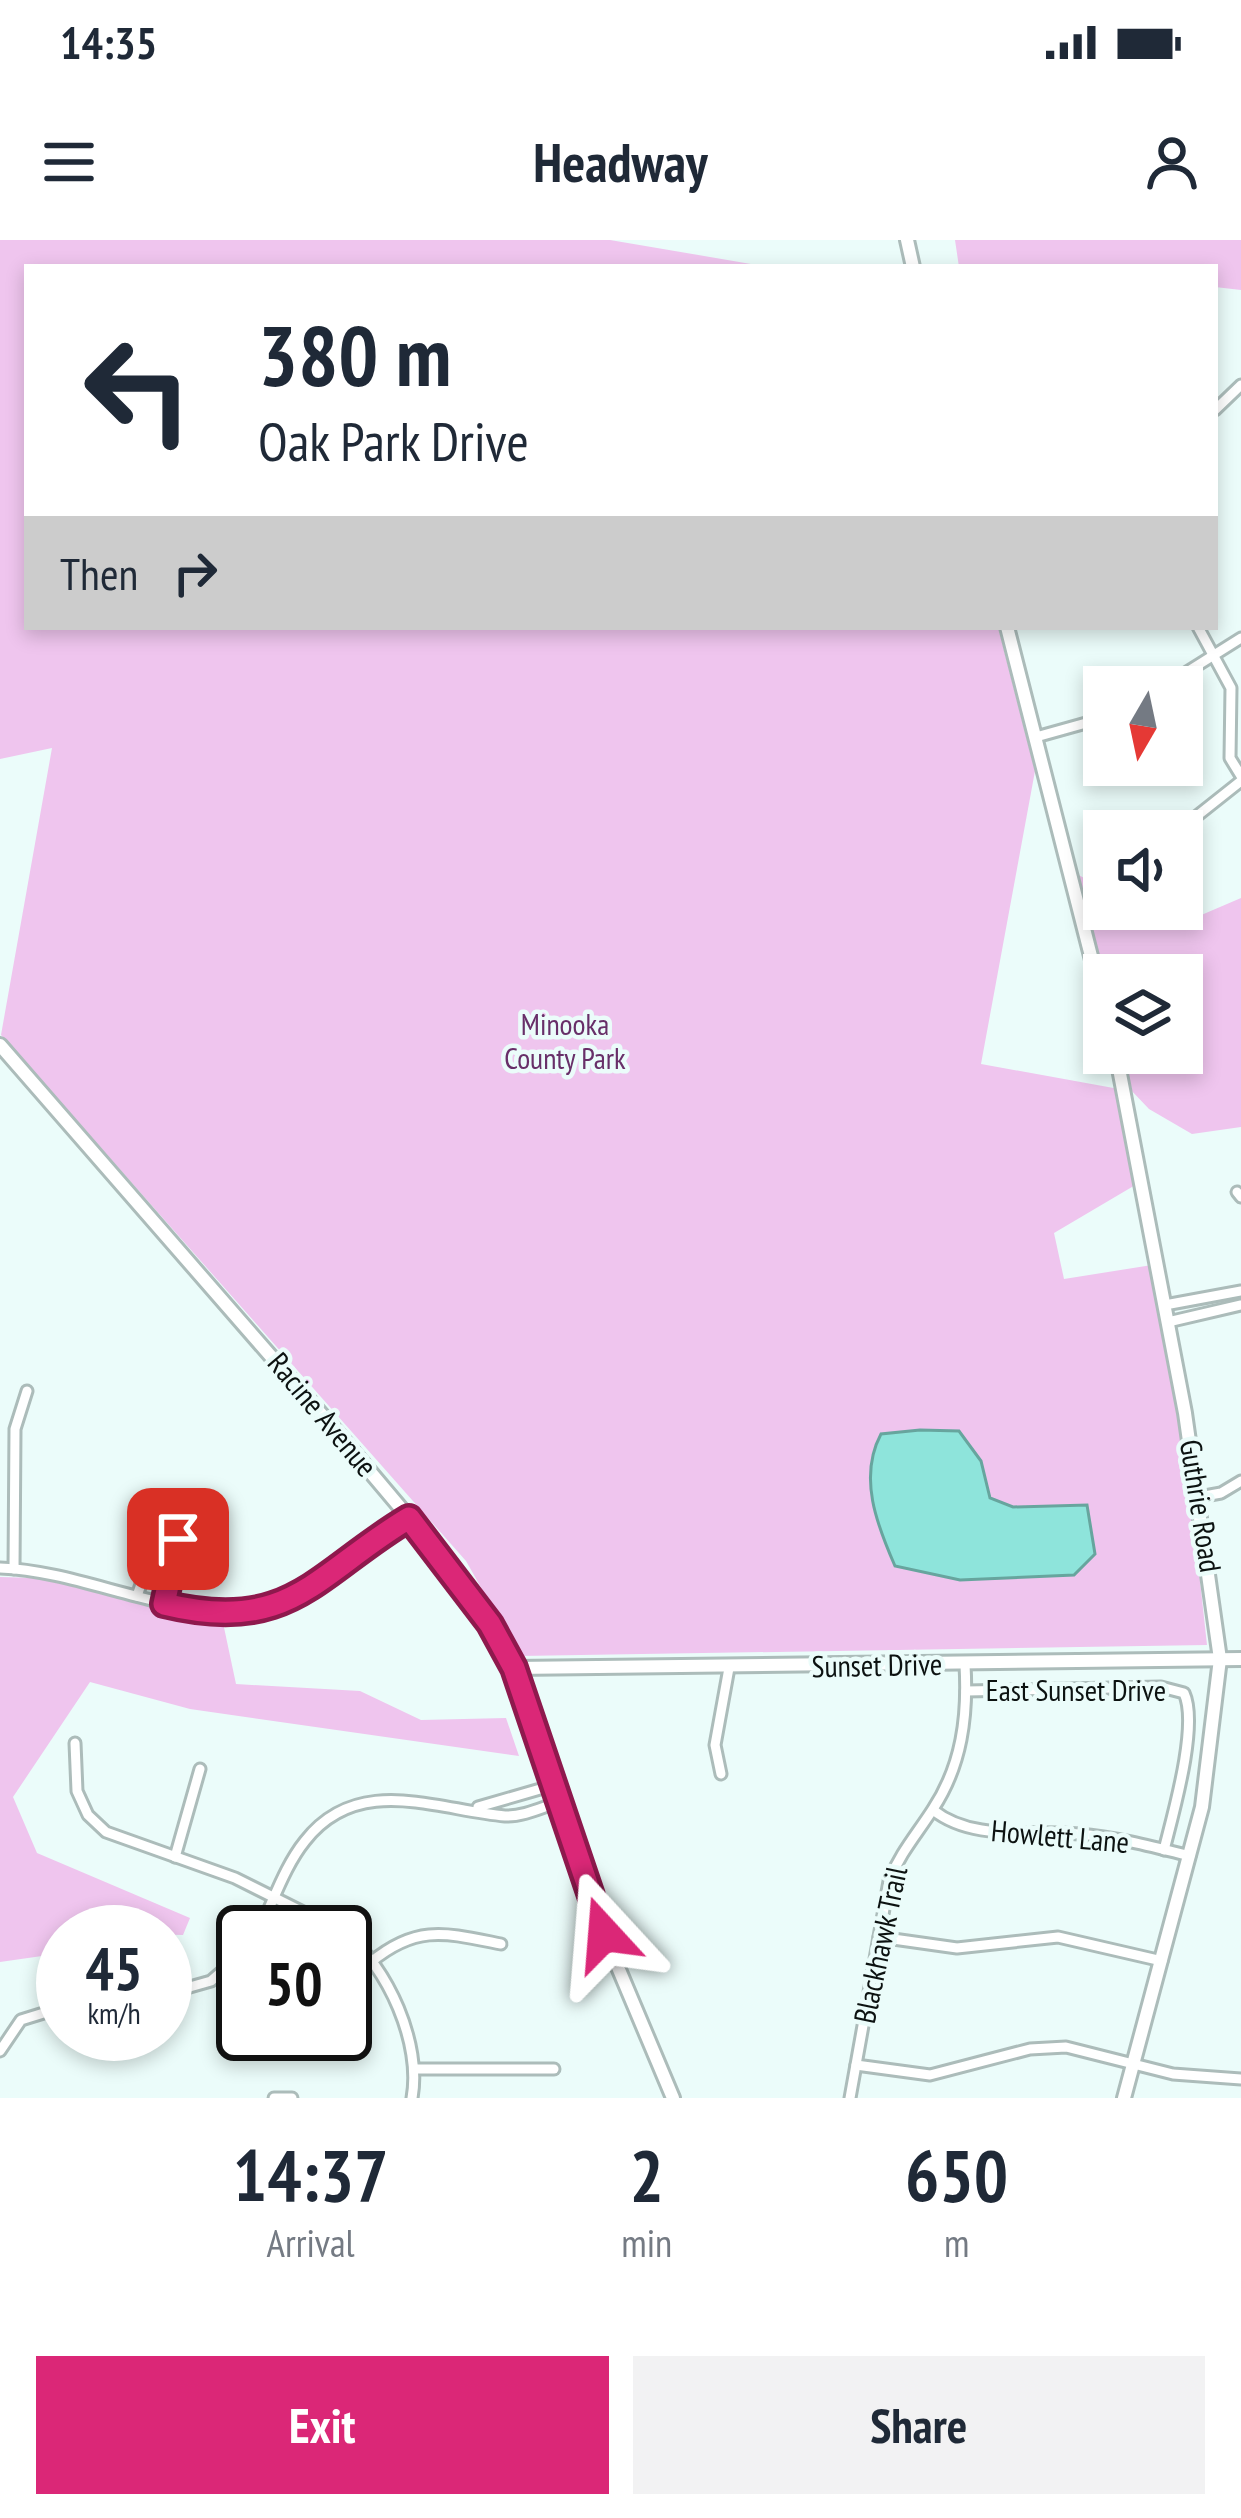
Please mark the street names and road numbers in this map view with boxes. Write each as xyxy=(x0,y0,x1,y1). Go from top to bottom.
street label: Racine Avenue xyxy=(260,1344,386,1484)
street label: Guthrie Road xyxy=(1172,1437,1231,1575)
street label: Sunset Drive xyxy=(811,1644,943,1685)
street label: East Sunset Drive xyxy=(986,1670,1166,1709)
street label: Howlett Lane xyxy=(990,1810,1131,1861)
street label: Blackhawk Trail xyxy=(844,1863,915,2027)

